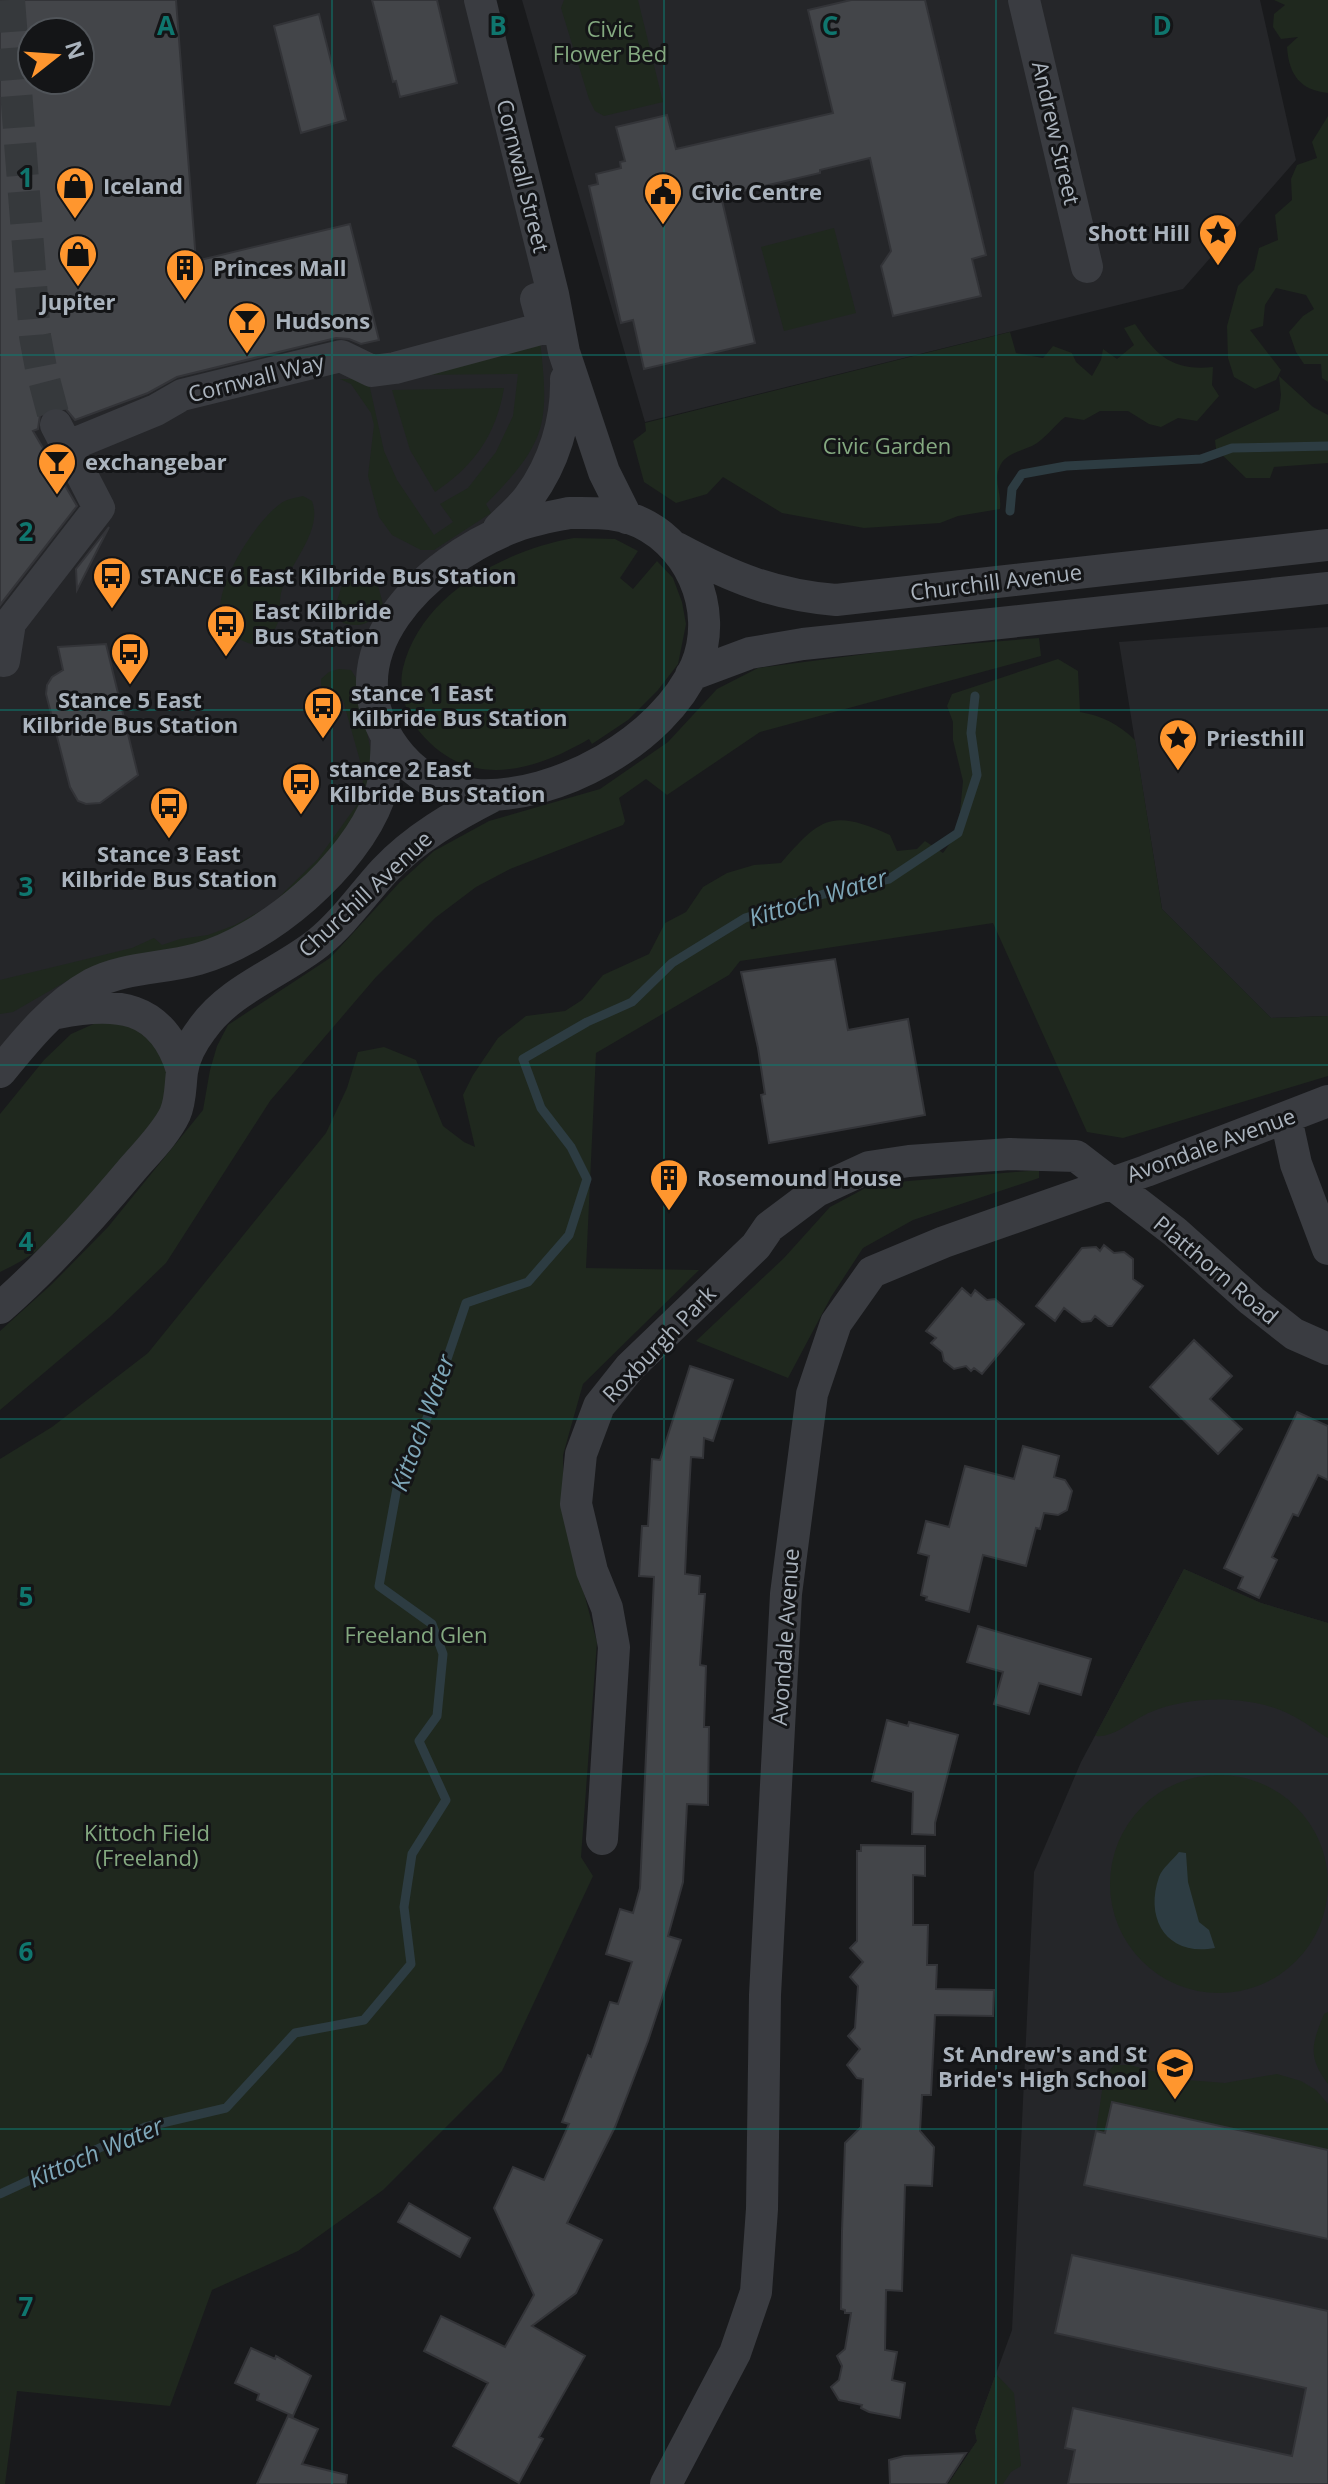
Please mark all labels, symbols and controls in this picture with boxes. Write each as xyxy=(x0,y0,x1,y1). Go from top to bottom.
text: A xyxy=(157,7,175,43)
text: B xyxy=(489,7,507,43)
text: C xyxy=(822,7,838,43)
text: D xyxy=(1152,7,1172,43)
park label: Civic Flower Bed xyxy=(553,13,667,68)
north arrow xyxy=(16,16,96,96)
text: N xyxy=(59,37,93,63)
street label: Andrew Street xyxy=(1026,58,1088,208)
street label: Cornwall Street xyxy=(490,96,558,256)
text: 1 xyxy=(19,159,33,195)
shop icon: Iceland xyxy=(54,165,96,220)
place label: Iceland xyxy=(103,170,183,200)
public building icon: Civic Centre xyxy=(642,171,684,226)
place label: Civic Centre xyxy=(691,176,822,206)
place icon: Shott Hill xyxy=(1197,212,1239,267)
place label: Shott Hill xyxy=(1088,217,1190,247)
shop icon: Jupiter xyxy=(57,233,99,288)
building icon: Princes Mall xyxy=(164,247,206,302)
place label: Princes Mall xyxy=(213,252,346,282)
place label: Jupiter xyxy=(39,286,115,316)
bar icon: Hudsons xyxy=(226,300,268,355)
place label: Hudsons xyxy=(275,305,370,335)
street label: Cornwall Way xyxy=(185,345,328,408)
park label: Civic Garden xyxy=(823,430,951,460)
bar icon: exchangebar xyxy=(36,441,78,496)
place label: exchangebar xyxy=(85,446,227,476)
text: 2 xyxy=(19,513,34,549)
bus stop icon: STANCE 6 East Kilbride Bus Station xyxy=(91,555,133,610)
street label: Churchill Avenue xyxy=(908,556,1083,606)
place label: STANCE 6 East Kilbride Bus Station xyxy=(140,560,517,590)
place label: East Kilbride Bus Station xyxy=(254,595,391,650)
bus stop icon: East Kilbride Bus Station xyxy=(205,603,247,658)
bus stop icon: Stance 5 East Kilbride Bus Station xyxy=(109,631,151,686)
place label: stance 1 East Kilbride Bus Station xyxy=(351,677,568,732)
place label: Stance 5 East Kilbride Bus Station xyxy=(22,684,238,739)
bus stop icon: stance 1 East Kilbride Bus Station xyxy=(302,685,344,740)
place icon: Priesthill xyxy=(1157,717,1199,772)
place label: Priesthill xyxy=(1206,722,1305,752)
place label: stance 2 East Kilbride Bus Station xyxy=(329,753,546,808)
bus stop icon: stance 2 East Kilbride Bus Station xyxy=(280,761,322,816)
bus stop icon: Stance 3 East Kilbride Bus Station xyxy=(148,785,190,840)
street label: Churchill Avenue xyxy=(291,823,438,963)
place label: Stance 3 East Kilbride Bus Station xyxy=(61,838,277,893)
water label: Kittoch Water xyxy=(744,859,892,933)
text: 3 xyxy=(19,868,33,904)
street label: Avondale Avenue xyxy=(1122,1100,1299,1189)
building icon: Rosemound House xyxy=(648,1157,690,1212)
place label: Rosemound House xyxy=(697,1162,902,1192)
street label: Platthorn Road xyxy=(1148,1208,1285,1330)
text: 4 xyxy=(19,1223,34,1259)
street label: Roxburgh Park xyxy=(595,1278,722,1408)
water label: Kittoch Water xyxy=(382,1348,462,1495)
street label: Avondale Avenue xyxy=(763,1547,805,1727)
text: 5 xyxy=(19,1578,33,1614)
park label: Freeland Glen xyxy=(345,1619,487,1649)
park label: Kittoch Field (Freeland) xyxy=(84,1817,210,1872)
text: 6 xyxy=(19,1933,34,1969)
place label: St Andrew's and St Bride's High School xyxy=(938,2038,1147,2093)
school or university icon: St Andrew's and St Bride's High School xyxy=(1154,2046,1196,2101)
water label: Kittoch Water xyxy=(23,2108,169,2195)
text: 7 xyxy=(19,2288,34,2324)

